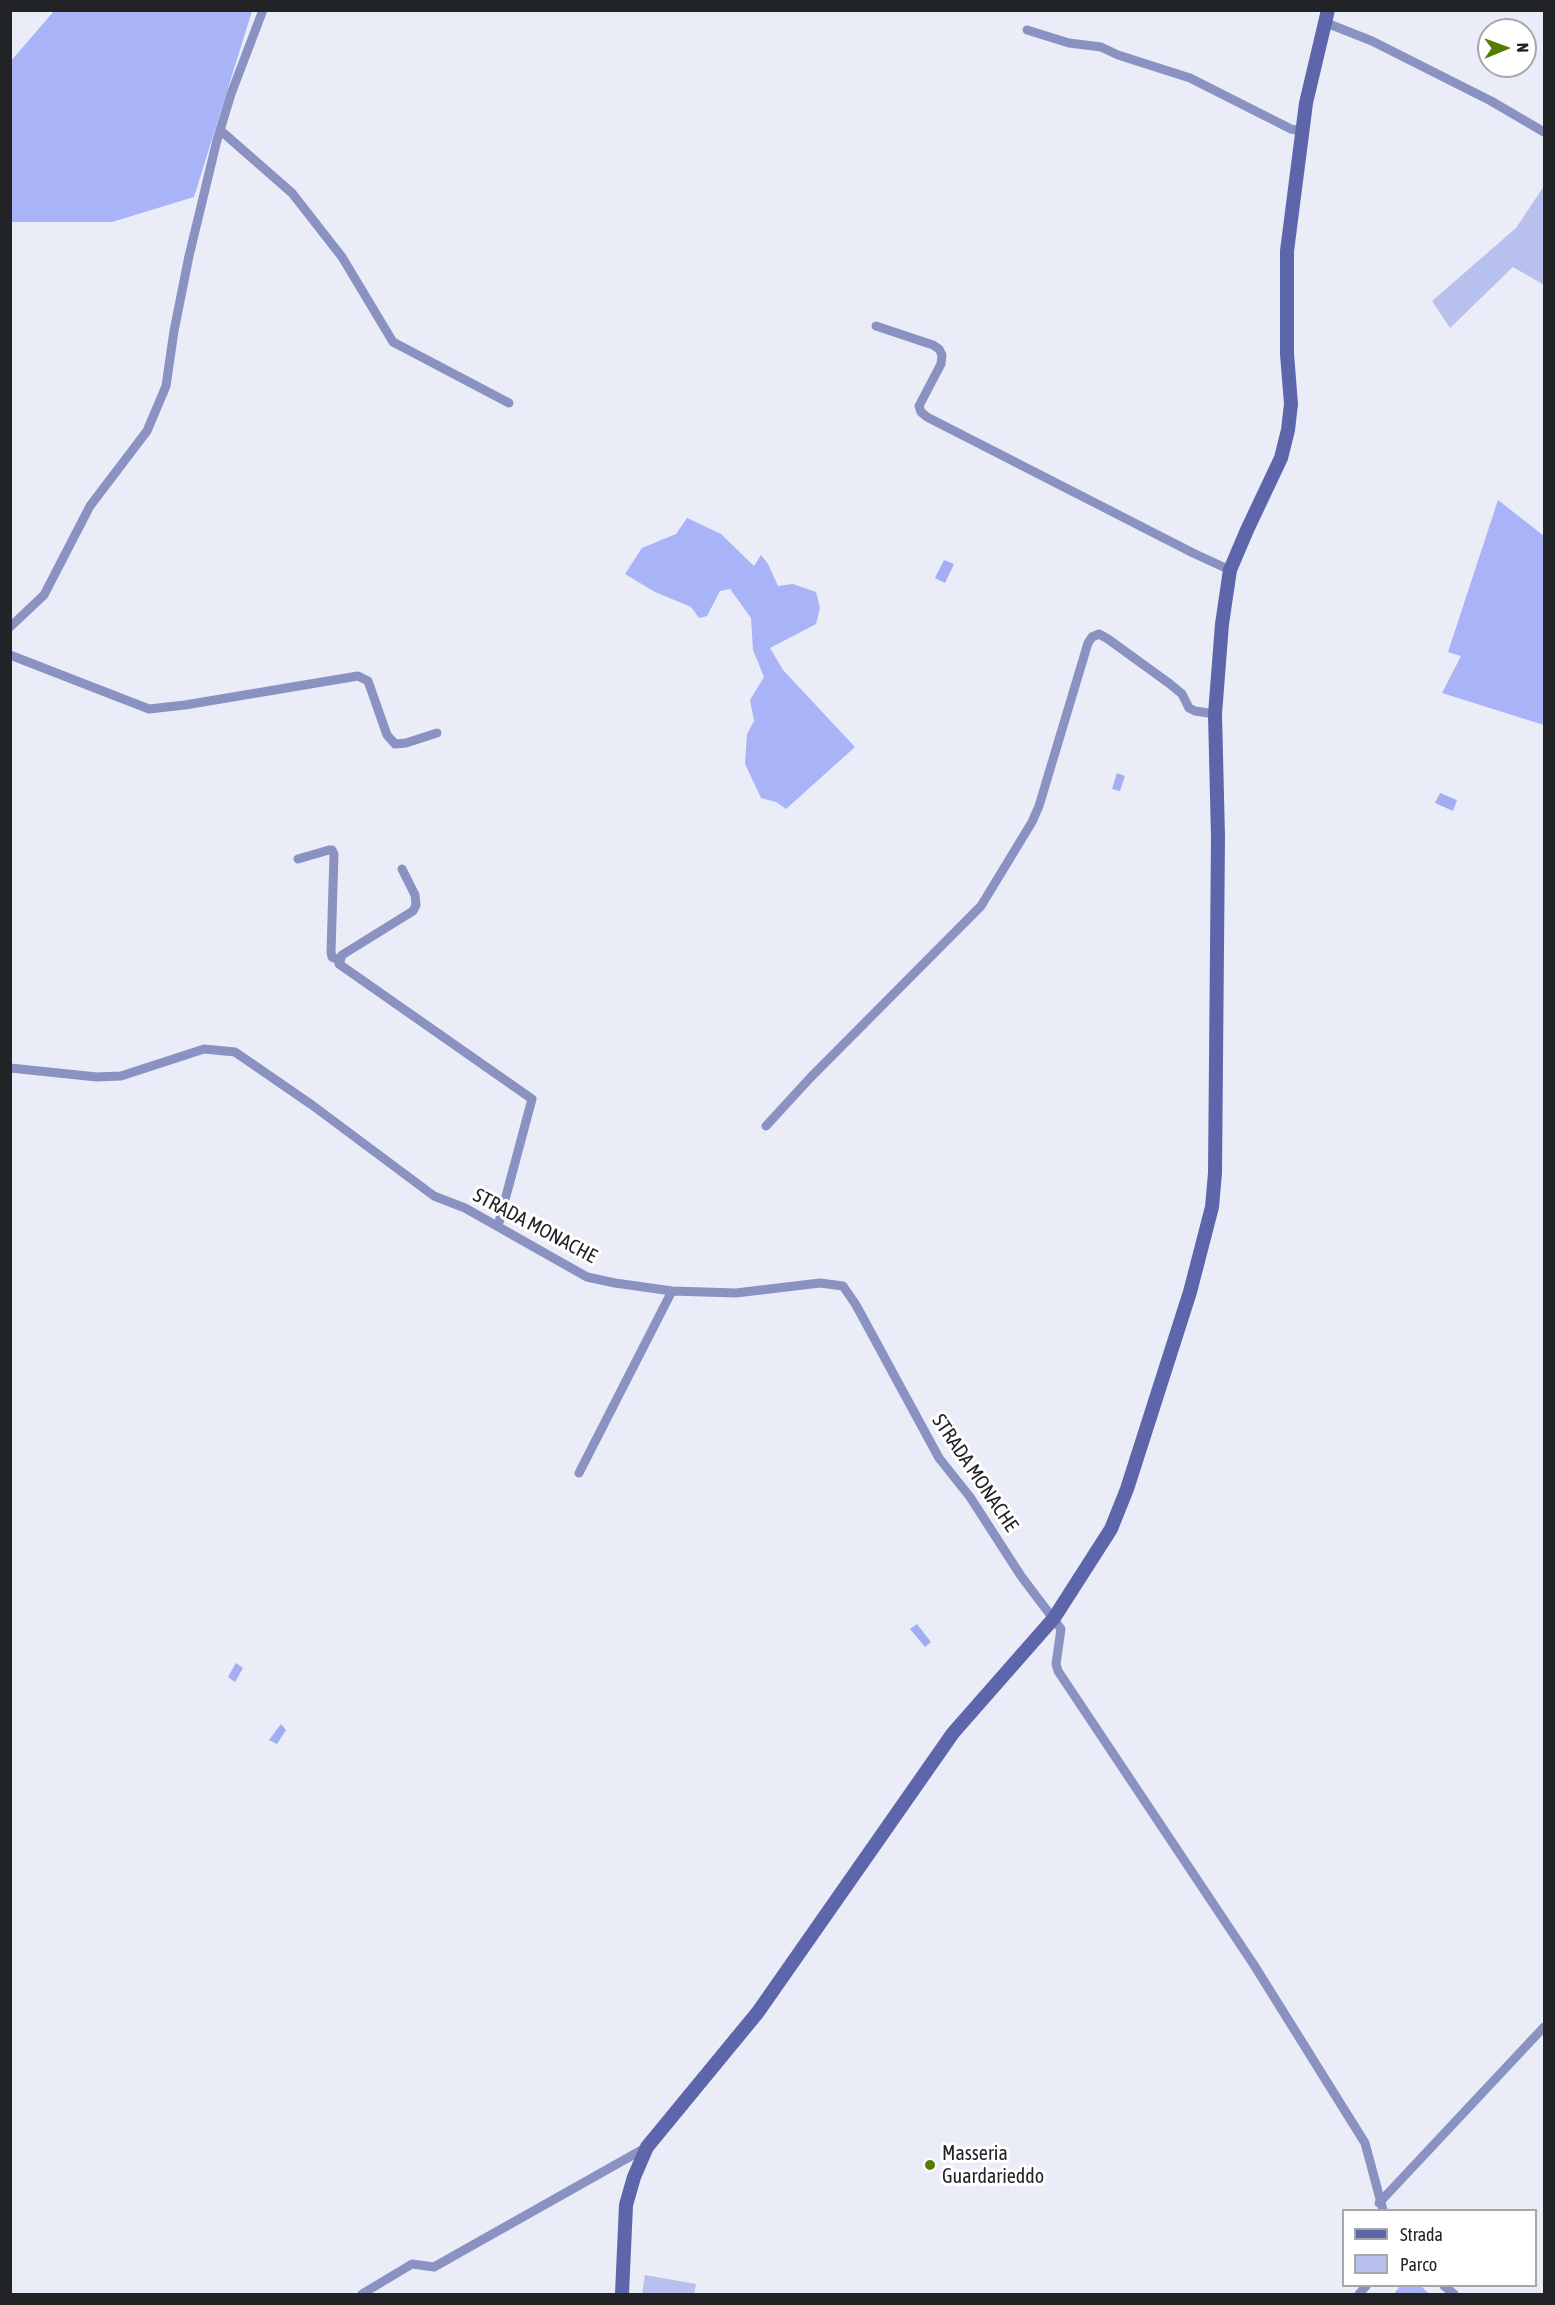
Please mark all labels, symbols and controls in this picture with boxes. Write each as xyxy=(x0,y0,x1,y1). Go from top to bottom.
north arrow xyxy=(1477,18,1537,78)
text: N xyxy=(1514,43,1532,53)
street label: STRADA MONACHE xyxy=(469,1183,601,1269)
street label: STRADA MONACHE xyxy=(927,1410,1023,1536)
place label: Masseria Guardarieddo xyxy=(942,2142,1044,2189)
marker: Masseria Guardarieddo xyxy=(923,2158,937,2172)
legend xyxy=(1342,2209,1537,2287)
text: Strada xyxy=(1400,2224,1443,2245)
text: Parco xyxy=(1400,2254,1437,2275)

